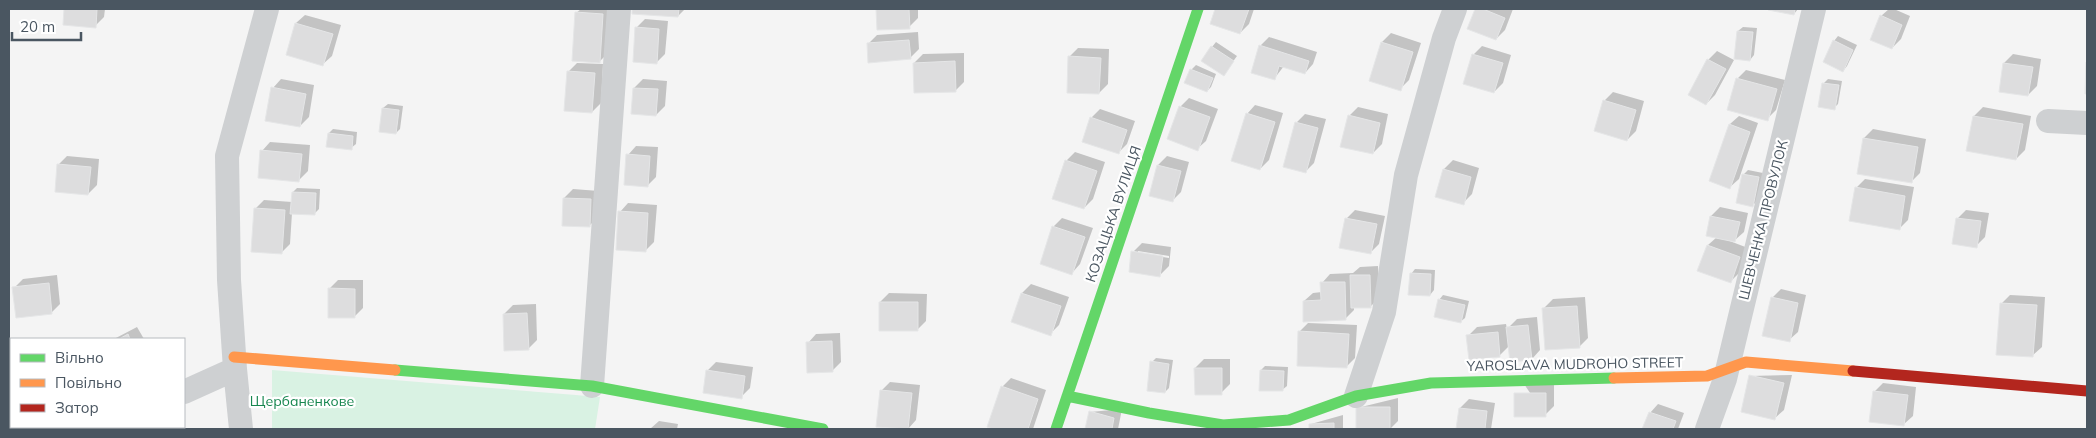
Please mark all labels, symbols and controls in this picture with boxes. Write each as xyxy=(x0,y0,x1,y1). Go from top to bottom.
scale bar xyxy=(12,10,81,42)
text: 20 m xyxy=(20,17,55,36)
street label: ШЕВЧЕНКА ПРОВУЛОК xyxy=(1734,137,1792,302)
street label: КОЗАЦЬКА ВУЛИЦЯ xyxy=(1081,143,1145,285)
legend xyxy=(10,338,185,428)
text: Вільно xyxy=(55,348,104,367)
street label: YAROSLAVA MUDROHO STREET xyxy=(1466,353,1684,375)
text: Повільно xyxy=(55,373,122,392)
park label: Щербаненкове xyxy=(250,392,354,410)
text: Затор xyxy=(55,398,99,417)

